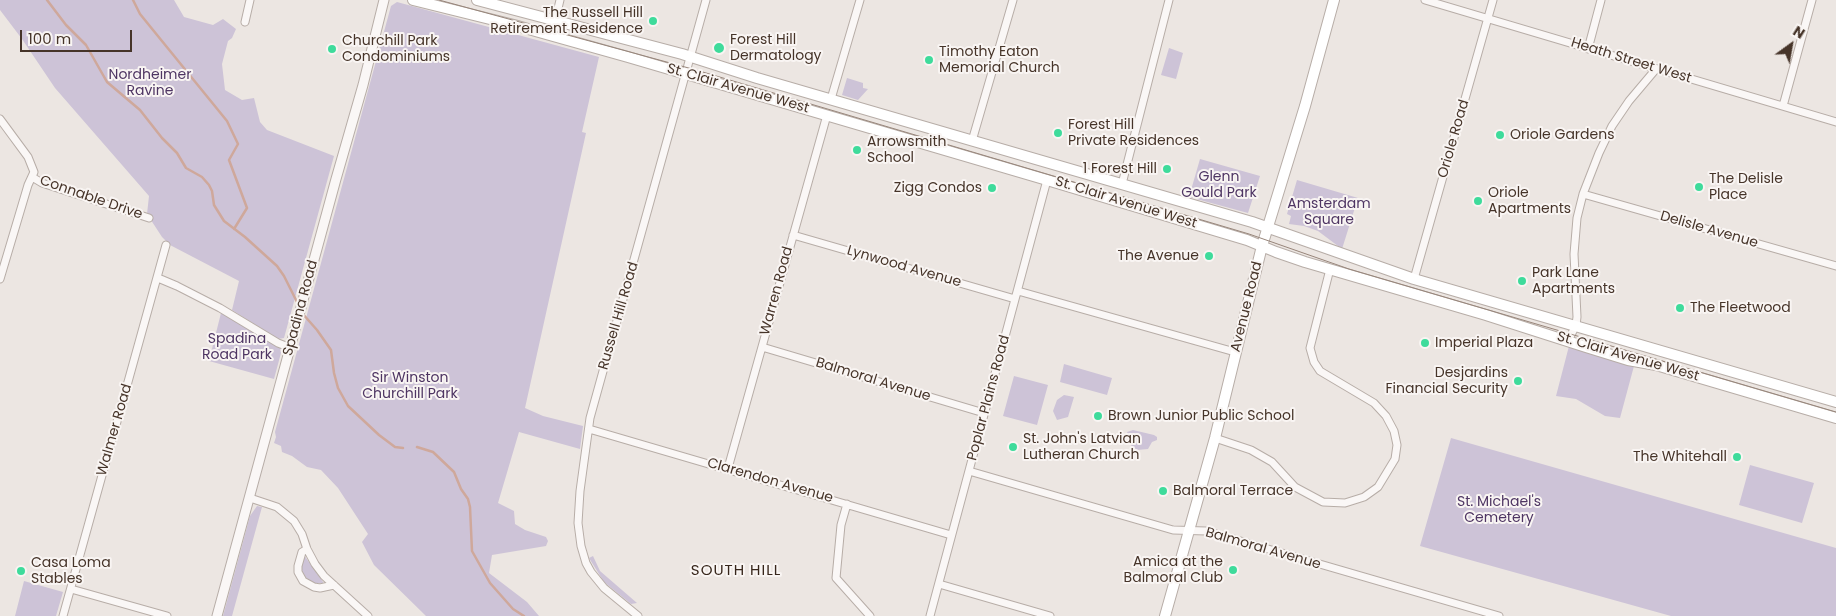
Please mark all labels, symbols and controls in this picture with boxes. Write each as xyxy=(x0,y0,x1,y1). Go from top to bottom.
place label: The Russell Hill Retirement Residence xyxy=(490,5,643,38)
marker: The Russell Hill Retirement Residence xyxy=(647,15,659,27)
scale bar xyxy=(22,20,135,52)
north arrow xyxy=(1766,20,1816,70)
text: N xyxy=(1789,21,1809,44)
text: 100 m xyxy=(28,28,71,49)
place label: Forest Hill Dermatology xyxy=(730,32,821,64)
place label: Churchill Park Condominiums xyxy=(342,33,450,65)
street label: Heath Street West xyxy=(1569,35,1693,87)
marker: Forest Hill Dermatology xyxy=(712,41,726,55)
marker: Churchill Park Condominiums xyxy=(326,43,338,55)
place label: Timothy Eaton Memorial Church xyxy=(939,44,1060,76)
marker: Timothy Eaton Memorial Church xyxy=(923,54,935,66)
street label: St. Clair Avenue West xyxy=(665,61,811,117)
park label: Nordheimer Ravine xyxy=(109,67,191,100)
street label: Oriole Road xyxy=(1435,98,1473,180)
place label: Forest Hill Private Residences xyxy=(1068,117,1199,150)
marker: Forest Hill Private Residences xyxy=(1052,127,1064,139)
place label: Oriole Gardens xyxy=(1510,127,1614,143)
marker: Oriole Gardens xyxy=(1494,129,1506,141)
place label: Arrowsmith School xyxy=(867,134,947,166)
marker: Arrowsmith School xyxy=(851,144,863,156)
place label: 1 Forest Hill xyxy=(1083,161,1157,177)
marker: 1 Forest Hill xyxy=(1161,163,1173,175)
park label: Glenn Gould Park xyxy=(1181,169,1257,202)
place label: The Delisle Place xyxy=(1709,171,1783,203)
street label: Connable Drive xyxy=(37,173,145,223)
street label: St. Clair Avenue West xyxy=(1053,173,1199,233)
place label: Zigg Condos xyxy=(894,180,982,196)
marker: The Delisle Place xyxy=(1693,181,1705,193)
marker: Zigg Condos xyxy=(986,182,998,194)
place label: Oriole Apartments xyxy=(1488,185,1571,218)
marker: Oriole Apartments xyxy=(1472,195,1484,207)
park label: Amsterdam Square xyxy=(1287,196,1371,228)
street label: Delisle Avenue xyxy=(1658,208,1760,252)
street label: Lynwood Avenue xyxy=(845,243,963,291)
street label: Warren Road xyxy=(757,245,797,337)
place label: The Avenue xyxy=(1117,248,1199,264)
marker: The Avenue xyxy=(1203,250,1215,262)
street label: Spadina Road xyxy=(280,258,322,358)
street label: Russell Hill Road xyxy=(596,260,642,372)
street label: Avenue Road xyxy=(1228,260,1266,354)
place label: Park Lane Apartments xyxy=(1532,265,1615,298)
marker: Park Lane Apartments xyxy=(1516,275,1528,287)
place label: The Fleetwood xyxy=(1690,300,1791,316)
marker: The Fleetwood xyxy=(1674,302,1686,314)
street label: St. Clair Avenue West xyxy=(1555,329,1701,385)
park label: Spadina Road Park xyxy=(202,331,272,364)
street label: Poplar Plains Road xyxy=(964,333,1014,463)
place label: Imperial Plaza xyxy=(1435,335,1533,351)
marker: Imperial Plaza xyxy=(1419,337,1431,349)
street label: Balmoral Avenue xyxy=(813,355,933,405)
place label: Desjardins Financial Security xyxy=(1386,365,1508,398)
park label: Sir Winston Churchill Park xyxy=(362,370,458,402)
marker: Desjardins Financial Security xyxy=(1512,375,1524,387)
street label: Walmer Road xyxy=(94,382,136,478)
place label: Brown Junior Public School xyxy=(1108,408,1294,424)
marker: Brown Junior Public School xyxy=(1092,410,1104,422)
place label: St. John's Latvian Lutheran Church xyxy=(1023,431,1141,464)
marker: St. John's Latvian Lutheran Church xyxy=(1007,441,1019,453)
place label: The Whitehall xyxy=(1633,449,1727,465)
marker: The Whitehall xyxy=(1731,451,1743,463)
street label: Clarendon Avenue xyxy=(705,455,835,507)
place label: Balmoral Terrace xyxy=(1173,483,1293,499)
marker: Balmoral Terrace xyxy=(1157,485,1169,497)
park label: St. Michael's Cemetery xyxy=(1457,494,1541,526)
street label: Balmoral Avenue xyxy=(1203,524,1323,574)
place label: Amica at the Balmoral Club xyxy=(1124,554,1223,586)
place label: Casa Loma Stables xyxy=(31,555,111,588)
district label: SOUTH HILL xyxy=(690,562,782,580)
marker: Amica at the Balmoral Club xyxy=(1227,564,1239,576)
marker: Casa Loma Stables xyxy=(15,565,27,577)

